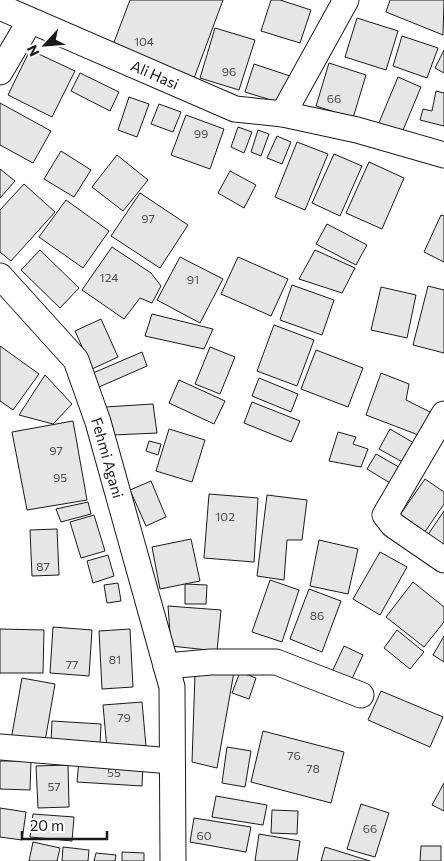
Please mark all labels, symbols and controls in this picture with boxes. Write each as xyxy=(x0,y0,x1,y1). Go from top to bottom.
north arrow xyxy=(20,20,70,70)
house number: 104 xyxy=(134,34,154,48)
text: N xyxy=(23,42,43,59)
street label: Ali Hasi xyxy=(128,56,182,93)
house number: 96 xyxy=(222,64,236,78)
house number: 66 xyxy=(327,91,341,105)
house number: 99 xyxy=(194,126,208,140)
house number: 97 xyxy=(141,211,155,225)
house number: 124 xyxy=(100,270,118,284)
house number: 91 xyxy=(187,272,199,286)
street label: Fehmi Agani xyxy=(88,415,128,500)
house number: 97 xyxy=(49,443,63,457)
house number: 95 xyxy=(53,470,67,484)
house number: 102 xyxy=(215,509,235,523)
house number: 87 xyxy=(36,559,50,573)
house number: 86 xyxy=(310,608,324,622)
house number: 81 xyxy=(109,652,121,666)
house number: 77 xyxy=(66,657,78,671)
house number: 79 xyxy=(117,710,131,724)
house number: 76 xyxy=(287,748,301,762)
house number: 78 xyxy=(306,761,320,775)
house number: 55 xyxy=(107,765,121,779)
house number: 57 xyxy=(47,779,61,793)
scale bar xyxy=(22,808,108,840)
text: 20 m xyxy=(30,816,64,834)
house number: 66 xyxy=(363,821,377,835)
house number: 60 xyxy=(196,828,212,842)

